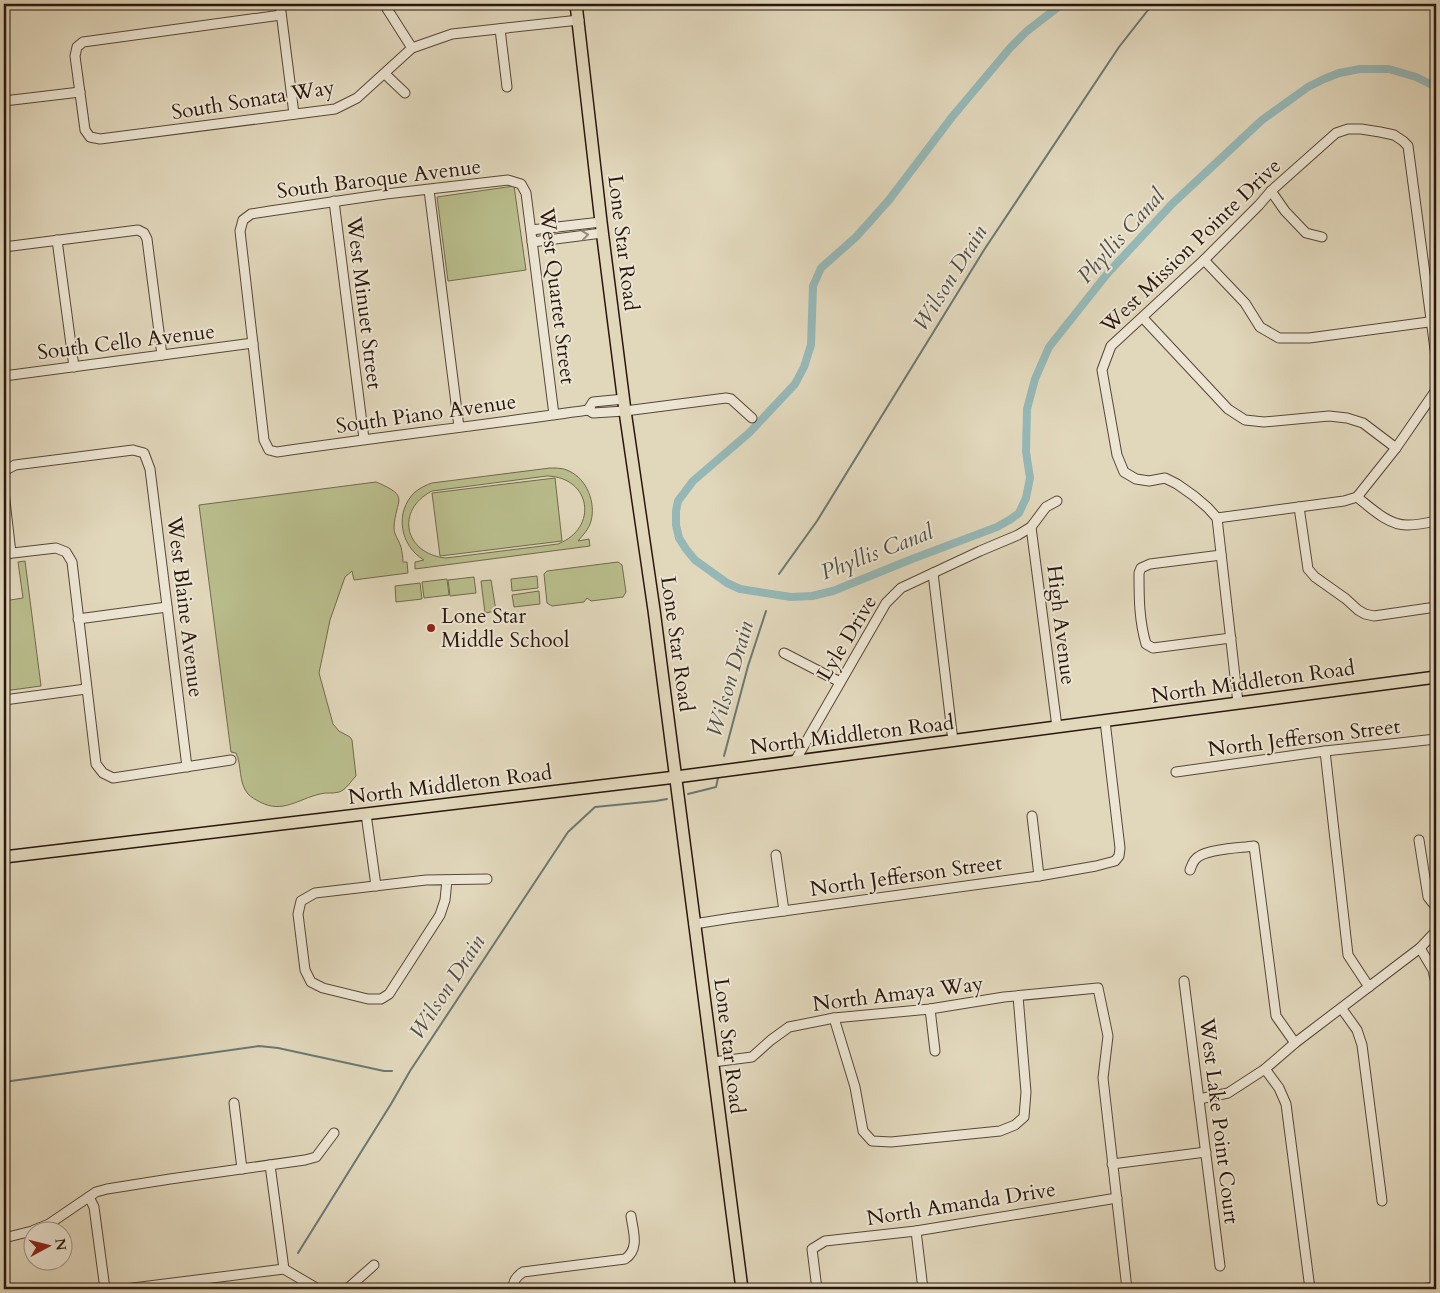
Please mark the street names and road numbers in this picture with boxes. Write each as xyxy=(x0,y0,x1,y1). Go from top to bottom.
street label: South Sonata Way xyxy=(169,73,337,127)
street label: South Baroque Avenue xyxy=(275,152,483,206)
street label: West Mission Pointe Drive xyxy=(1094,152,1288,341)
street label: Lone Star Road xyxy=(600,173,646,313)
street label: West Quartet Street xyxy=(532,205,582,386)
street label: West Minuet Street xyxy=(339,214,389,391)
street label: South Cello Avenue xyxy=(36,317,216,367)
street label: South Piano Avenue xyxy=(334,387,518,441)
street label: West Blaine Avenue xyxy=(159,514,210,699)
street label: High Avenue xyxy=(1039,563,1083,687)
street label: Lone Star Road xyxy=(653,574,701,714)
street label: Lyle Drive xyxy=(810,590,884,686)
street label: North Middleton Road xyxy=(1149,653,1357,711)
street label: North Middleton Road xyxy=(748,708,956,762)
street label: North Jefferson Street xyxy=(1206,712,1402,764)
street label: North Middleton Road xyxy=(346,758,554,812)
street label: North Jefferson Street xyxy=(808,848,1004,904)
street label: North Amaya Way xyxy=(811,969,985,1019)
street label: Lone Star Road xyxy=(706,976,752,1116)
street label: West Lake Point Court xyxy=(1192,1015,1246,1226)
street label: North Amanda Drive xyxy=(864,1175,1058,1233)

